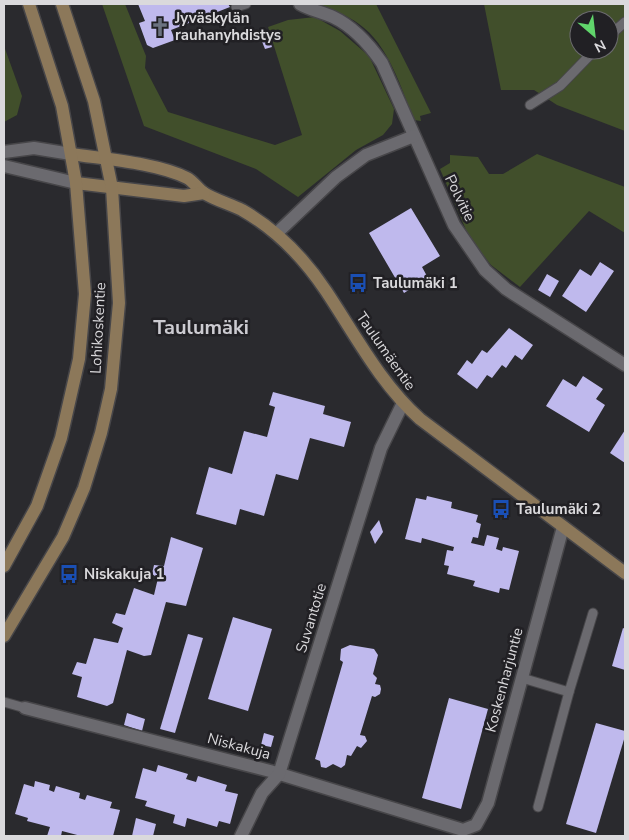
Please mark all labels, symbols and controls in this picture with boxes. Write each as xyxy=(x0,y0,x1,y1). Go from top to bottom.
place label: Jyväskylän rauhanyhdistys xyxy=(174,8,281,45)
north arrow xyxy=(569,10,619,60)
church icon: Jyväskylän rauhanyhdistys xyxy=(149,16,171,38)
text: N xyxy=(591,35,609,57)
street label: Polvitie xyxy=(440,171,480,225)
bus stop icon: Taulumäki 1 xyxy=(347,272,369,294)
place label: Taulumäki 1 xyxy=(373,273,458,293)
street label: Lohikoskentie xyxy=(86,282,110,374)
street label: Taulumäentie xyxy=(352,308,420,394)
district label: Taulumäki xyxy=(153,314,249,341)
bus stop icon: Taulumäki 2 xyxy=(490,498,512,520)
place label: Taulumäki 2 xyxy=(516,499,601,519)
bus stop icon: Niskakuja 1 xyxy=(58,563,80,585)
place label: Niskakuja 1 xyxy=(84,564,164,584)
street label: Suvantotie xyxy=(291,581,331,655)
street label: Koskenharjuntie xyxy=(480,625,528,735)
street label: Niskakuja xyxy=(205,728,273,764)

